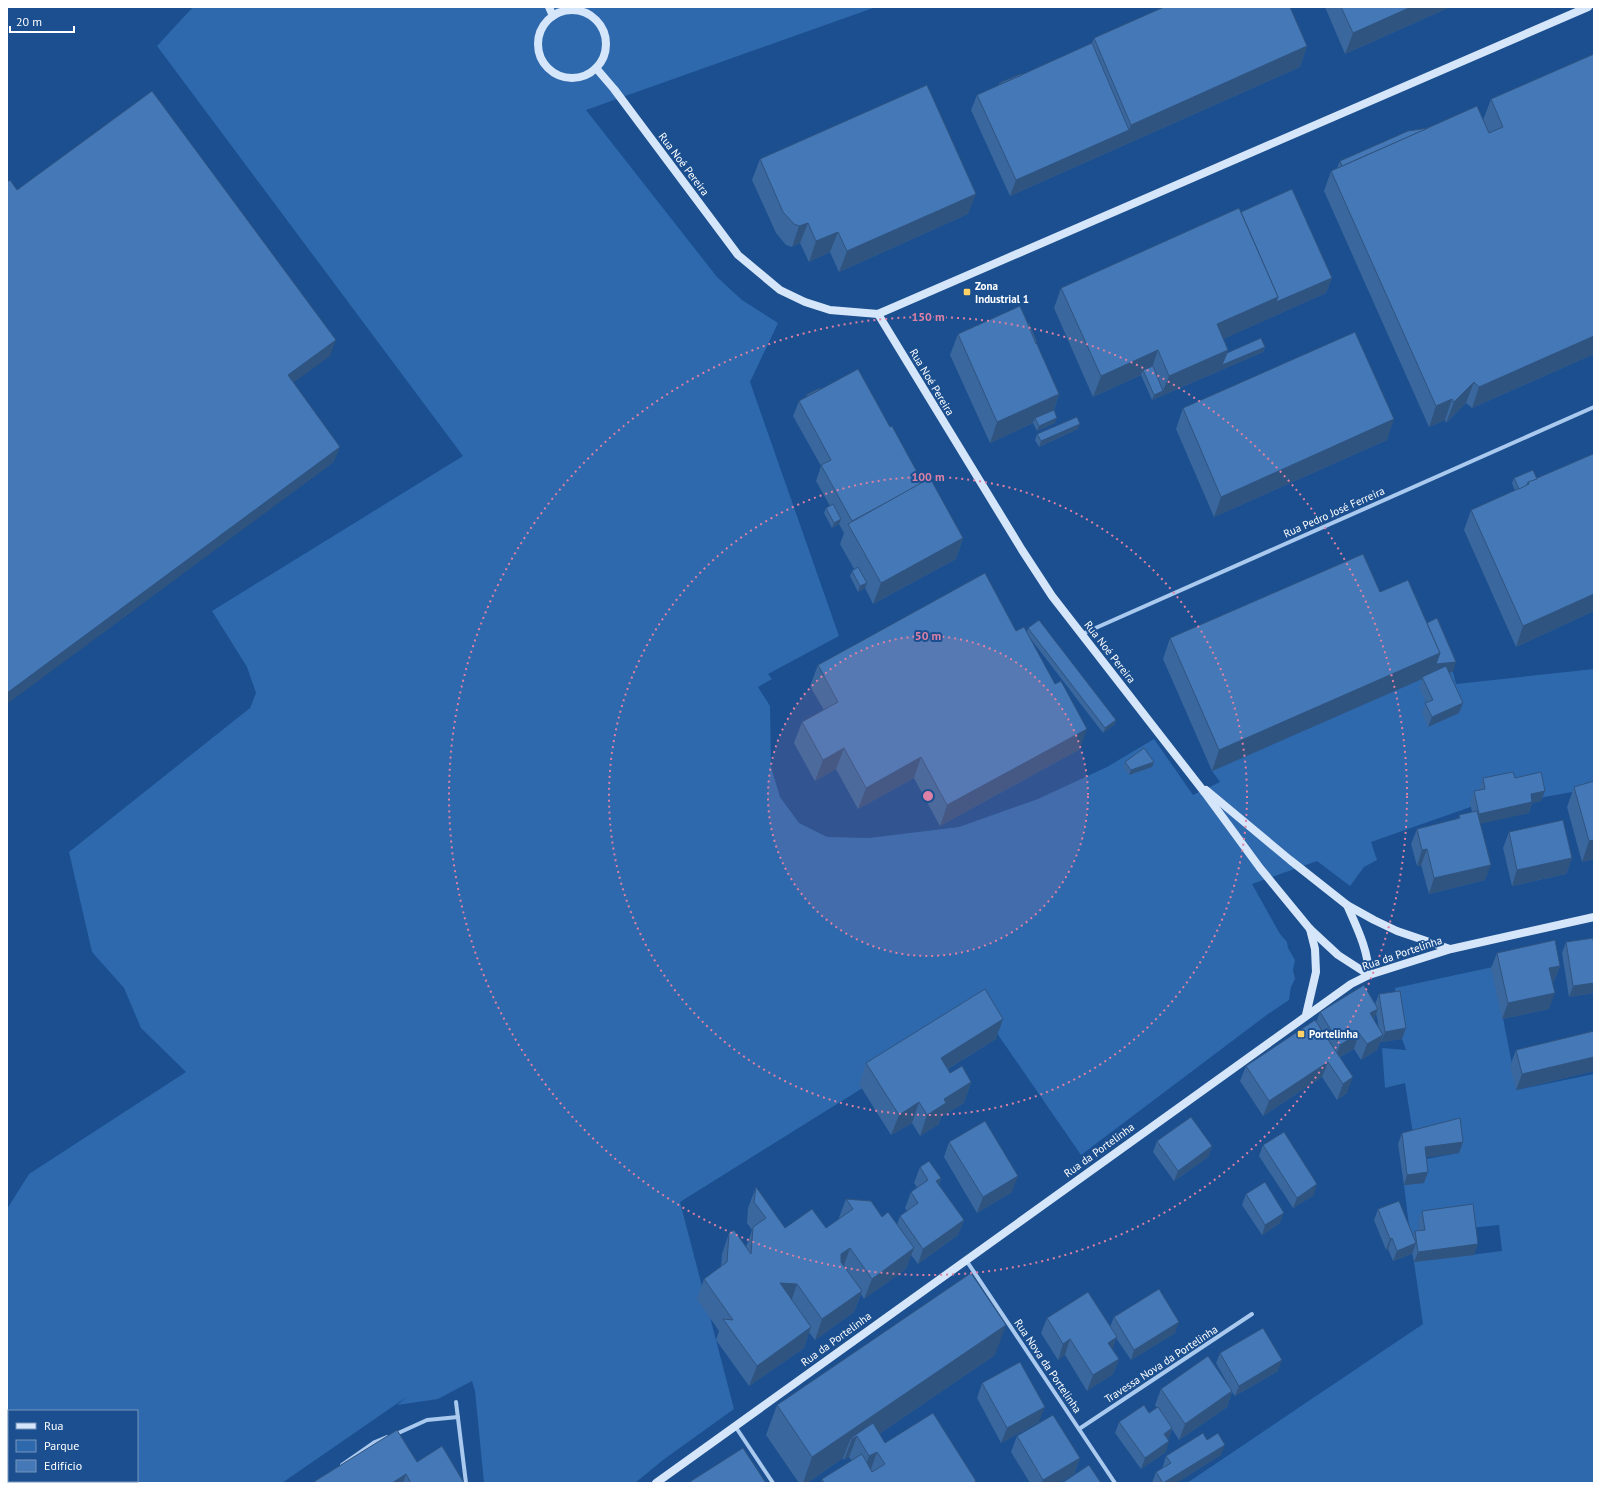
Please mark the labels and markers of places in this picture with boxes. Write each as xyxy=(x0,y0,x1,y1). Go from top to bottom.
place label: Zona Industrial 1 xyxy=(975,279,1029,306)
marker: Zona Industrial 1 xyxy=(962,287,972,297)
centre of rings xyxy=(921,789,935,803)
place label: Portelinha xyxy=(1309,1027,1358,1041)
marker: Portelinha xyxy=(1296,1029,1306,1039)

